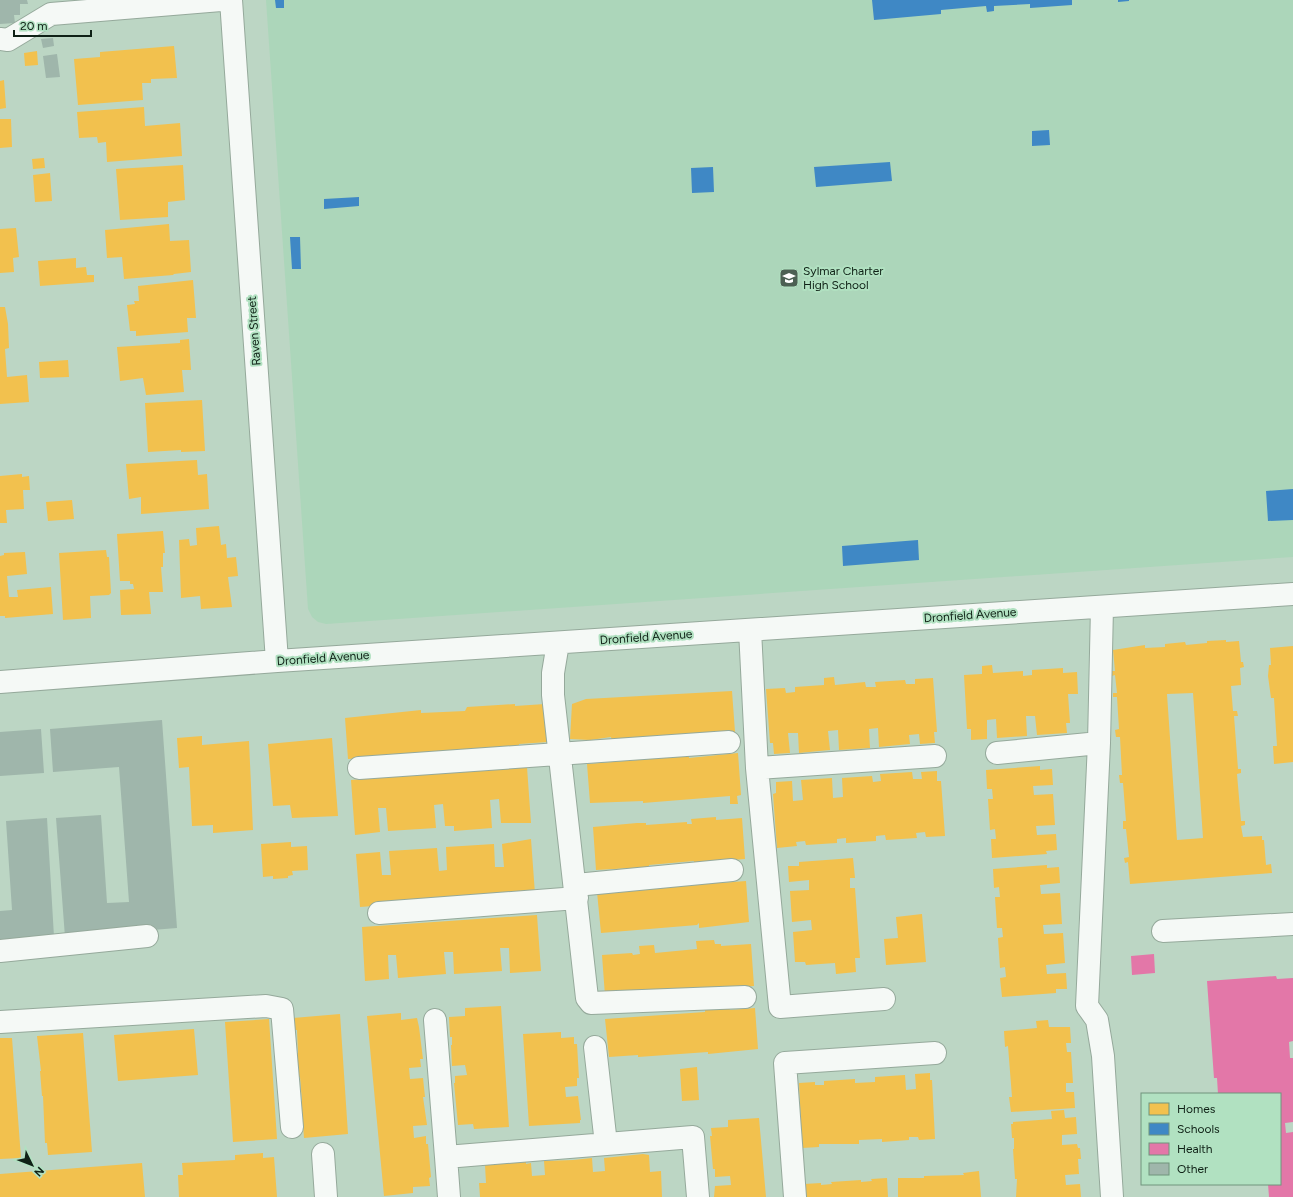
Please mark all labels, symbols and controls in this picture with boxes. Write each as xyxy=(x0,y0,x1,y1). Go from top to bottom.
scale bar xyxy=(14,12,91,38)
text: 20 m xyxy=(20,19,48,33)
place label: Sylmar Charter High School xyxy=(803,264,883,292)
school or university icon: Sylmar Charter High School xyxy=(778,267,800,289)
street label: Raven Street xyxy=(245,295,263,366)
street label: Dronfield Avenue xyxy=(923,605,1017,625)
street label: Dronfield Avenue xyxy=(599,627,693,647)
street label: Dronfield Avenue xyxy=(276,648,370,668)
legend xyxy=(1141,1093,1281,1185)
text: Homes xyxy=(1177,1102,1216,1116)
text: Schools xyxy=(1177,1122,1220,1136)
text: Health xyxy=(1177,1142,1213,1156)
north arrow xyxy=(12,1145,52,1185)
text: Other xyxy=(1177,1162,1208,1176)
text: N xyxy=(31,1164,47,1179)

